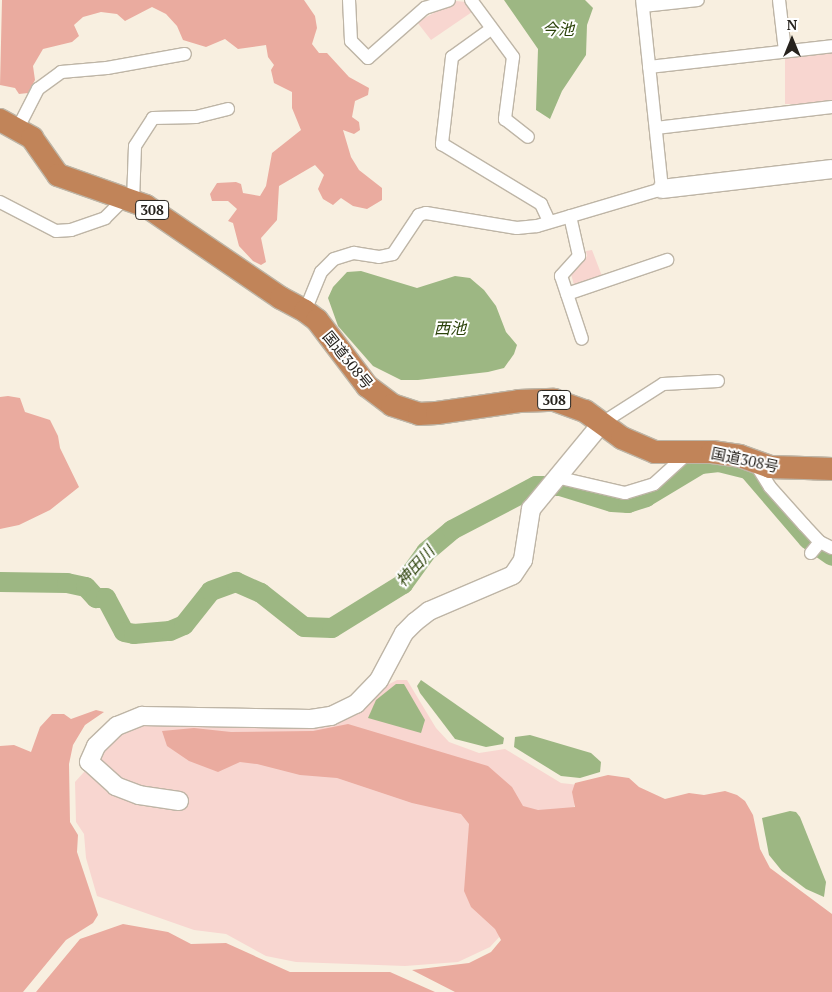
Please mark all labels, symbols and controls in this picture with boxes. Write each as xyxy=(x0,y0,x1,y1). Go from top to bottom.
north arrow xyxy=(767,15,817,65)
text: N xyxy=(787,15,797,34)
water label: 今池 xyxy=(542,19,574,39)
road number: 308 xyxy=(134,198,170,222)
water label: 西池 xyxy=(434,318,466,338)
street label: 国道308号 xyxy=(319,328,377,392)
road number: 308 xyxy=(536,388,572,412)
street label: 国道308号 xyxy=(709,444,781,476)
water label: 神田川 xyxy=(392,542,438,590)

